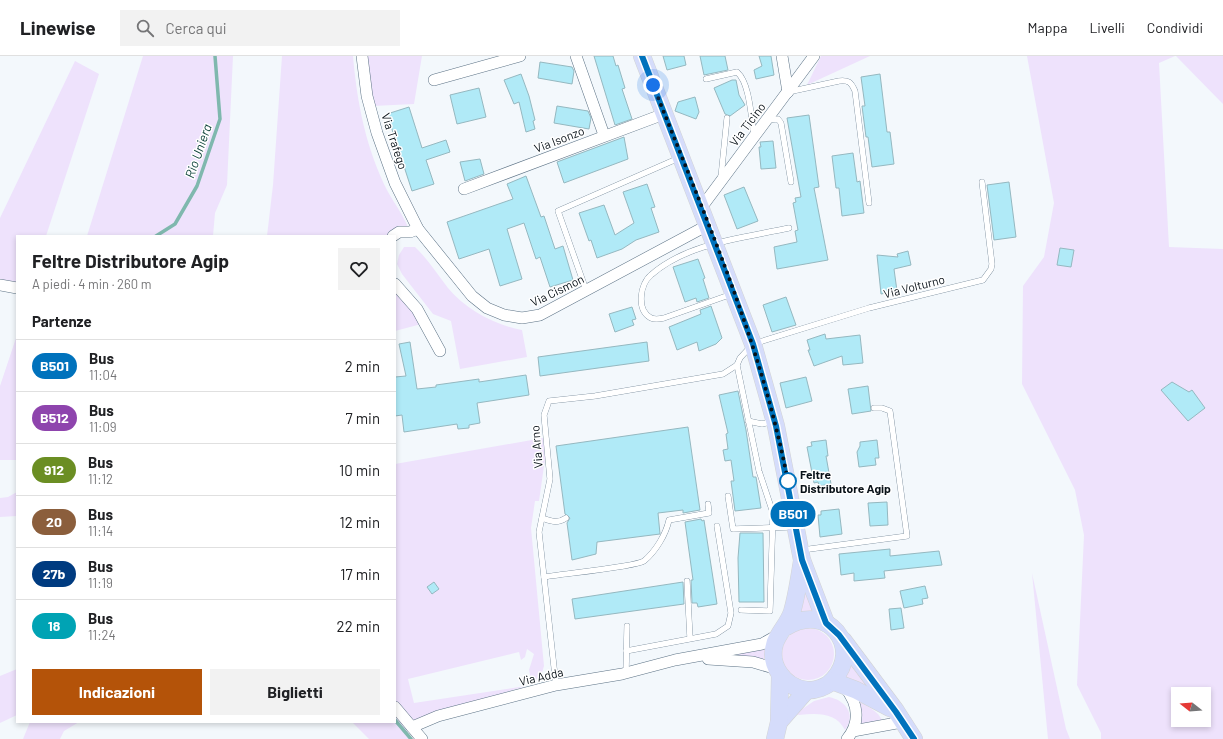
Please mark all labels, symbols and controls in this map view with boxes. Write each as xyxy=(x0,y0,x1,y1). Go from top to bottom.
search box xyxy=(120,10,400,46)
text: Linewise xyxy=(20,16,96,39)
icon: search xyxy=(134,17,156,39)
text: Cerca qui xyxy=(166,19,227,37)
text: Mappa xyxy=(1028,19,1067,36)
text: Livelli xyxy=(1089,19,1125,36)
text: Condividi xyxy=(1147,19,1203,36)
your location xyxy=(643,75,663,95)
street label: Via Ticino xyxy=(726,100,768,148)
street label: Via Trafego xyxy=(379,111,411,171)
water label: Rio Uniera xyxy=(181,122,215,180)
street label: Via Isonzo xyxy=(532,123,586,155)
button: heart xyxy=(338,248,380,290)
text: Feltre Distributore Agip xyxy=(32,249,229,272)
street label: Via Cismon xyxy=(528,271,586,309)
street label: Via Volturno xyxy=(882,272,946,300)
text: A piedi · 4 min · 260 m xyxy=(32,276,151,292)
text: Partenze xyxy=(32,312,92,330)
text: Bus xyxy=(89,349,114,367)
text: B501 xyxy=(40,357,69,374)
text: 2 min xyxy=(345,357,380,375)
text: 11:04 xyxy=(89,367,117,383)
text: Bus xyxy=(89,401,114,419)
text: B512 xyxy=(40,409,69,426)
text: 7 min xyxy=(346,409,380,427)
text: 11:09 xyxy=(89,419,117,435)
street label: Via Arno xyxy=(527,425,545,469)
text: Bus xyxy=(88,453,113,471)
text: 912 xyxy=(44,461,64,478)
text: 10 min xyxy=(339,461,380,479)
place label: Feltre Distributore Agip xyxy=(800,467,891,495)
text: 11:12 xyxy=(88,471,113,487)
marker: Feltre Distributore Agip xyxy=(779,472,797,490)
line badge: B501 xyxy=(765,501,821,527)
text: Bus xyxy=(88,505,113,523)
text: B501 xyxy=(778,505,808,522)
text: 20 xyxy=(46,513,62,530)
text: 12 min xyxy=(339,513,380,531)
text: 11:14 xyxy=(88,523,113,539)
text: Bus xyxy=(88,557,113,575)
text: 27b xyxy=(43,565,65,582)
text: 17 min xyxy=(340,565,380,583)
text: 11:19 xyxy=(88,575,113,591)
text: Bus xyxy=(88,609,113,627)
text: 18 xyxy=(48,617,60,634)
text: 22 min xyxy=(337,617,380,635)
text: 11:24 xyxy=(88,627,116,643)
street label: Via Adda xyxy=(517,664,565,688)
button: Indicazioni xyxy=(32,669,202,715)
button: Biglietti xyxy=(210,669,380,715)
north arrow xyxy=(1171,687,1211,727)
map controls xyxy=(1171,687,1211,727)

